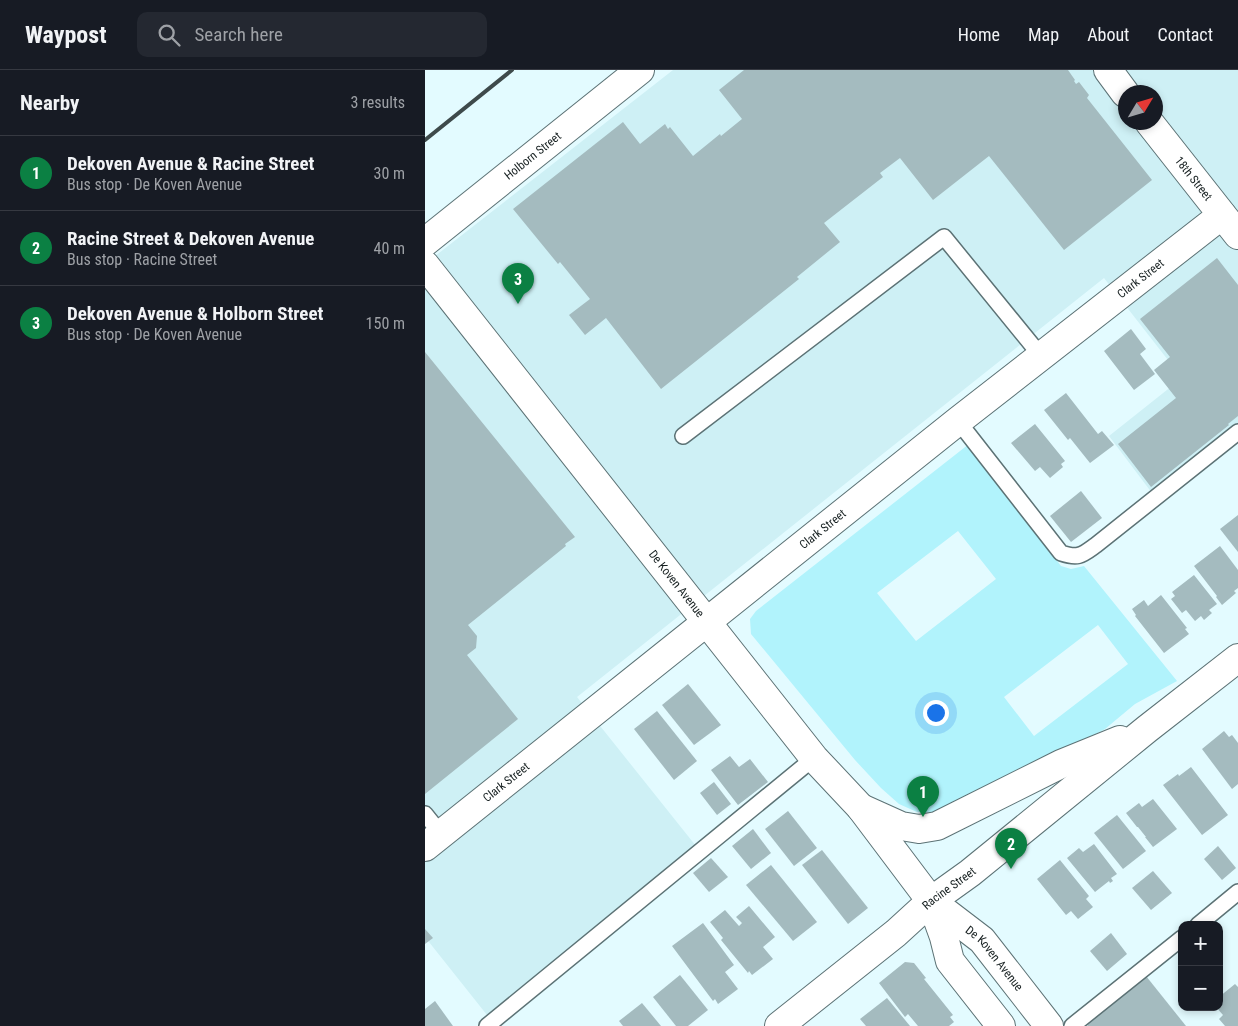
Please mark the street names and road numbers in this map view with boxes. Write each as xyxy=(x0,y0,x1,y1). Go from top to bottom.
street label: Holborn Street xyxy=(502,129,564,183)
street label: 18th Street xyxy=(1172,154,1215,204)
street label: Clark Street xyxy=(1115,256,1167,301)
street label: Clark Street xyxy=(797,506,849,552)
street label: De Koven Avenue xyxy=(646,547,707,620)
street label: Clark Street xyxy=(480,759,533,805)
street label: Racine Street xyxy=(919,864,979,912)
street label: De Koven Avenue xyxy=(963,923,1026,994)

